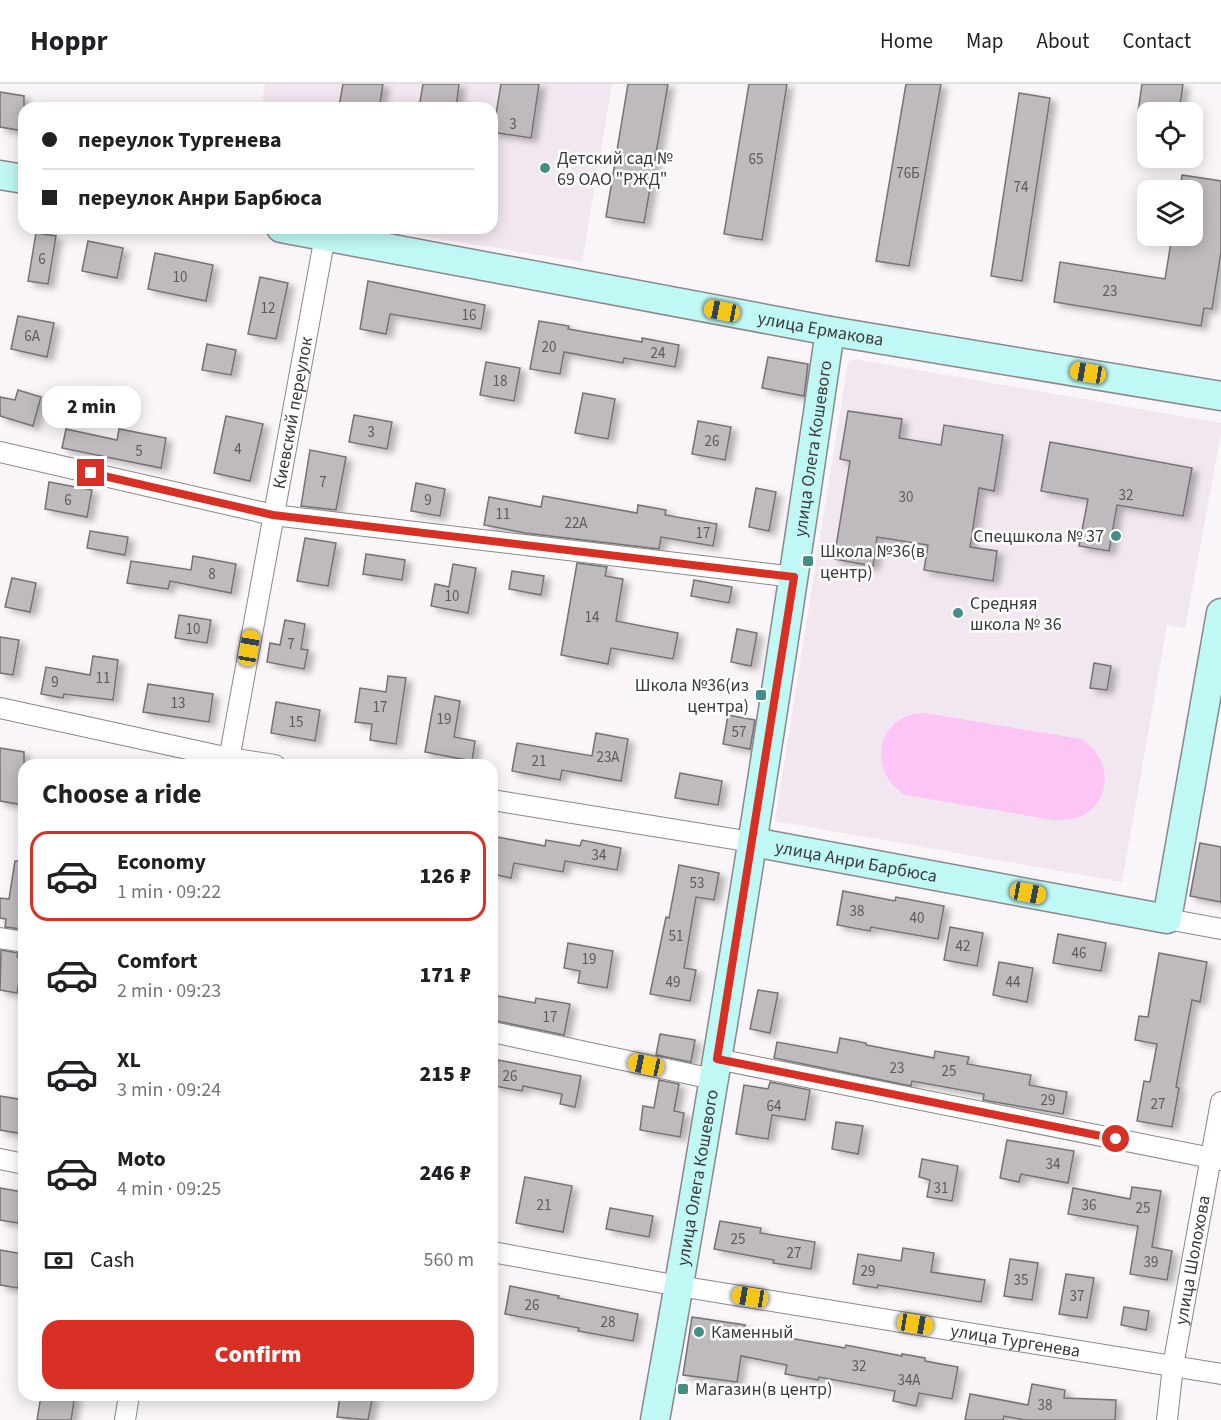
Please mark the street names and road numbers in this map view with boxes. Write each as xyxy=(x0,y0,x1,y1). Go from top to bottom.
street label: улица Ермакова xyxy=(756,306,885,353)
street label: Киевский переулок xyxy=(267,335,319,491)
street label: улица Олега Кошевого xyxy=(788,359,839,539)
street label: улица Анри Барбюса xyxy=(773,835,939,889)
street label: улица Олега Кошевого xyxy=(670,1088,725,1268)
street label: улица Шолохова xyxy=(1169,1193,1217,1327)
street label: улица Тургенева xyxy=(949,1318,1082,1364)

